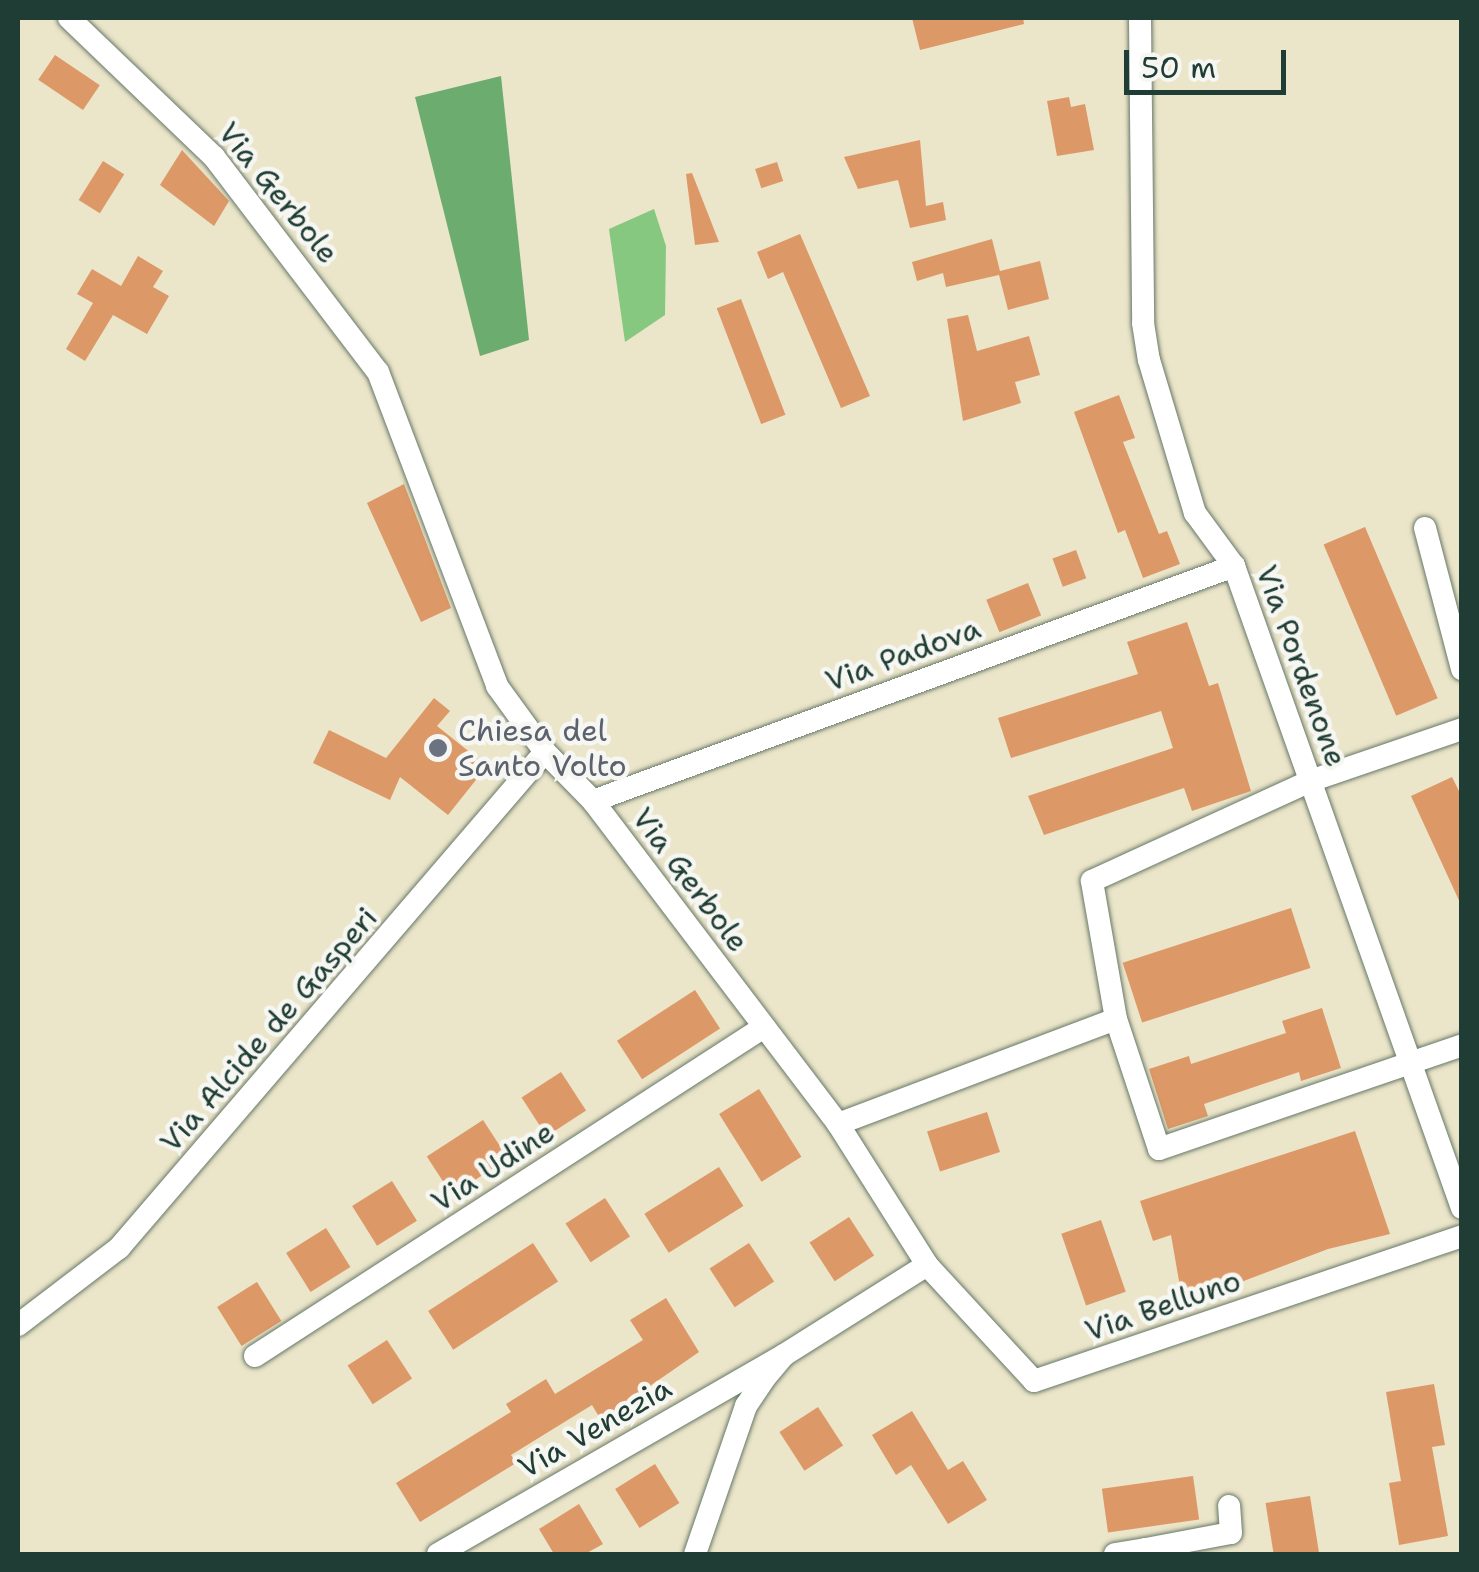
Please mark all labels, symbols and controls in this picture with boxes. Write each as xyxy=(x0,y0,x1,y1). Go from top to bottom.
scale bar xyxy=(1129,30,1292,92)
text: 50 m xyxy=(1141,47,1216,88)
street label: Via Gerbole xyxy=(210,115,346,271)
street label: Via Pordenone xyxy=(1248,560,1354,772)
street label: Via Padova xyxy=(821,610,985,700)
place label: Chiesa del Santo Volto xyxy=(458,713,627,784)
marker: Chiesa del Santo Volto xyxy=(427,737,449,759)
street label: Via Gerbole xyxy=(624,801,756,959)
street label: Via Alcide de Gasperi xyxy=(153,900,385,1160)
street label: Via Udine xyxy=(425,1114,561,1220)
street label: Via Belluno xyxy=(1080,1263,1246,1349)
street label: Via Venezia xyxy=(512,1370,678,1486)

